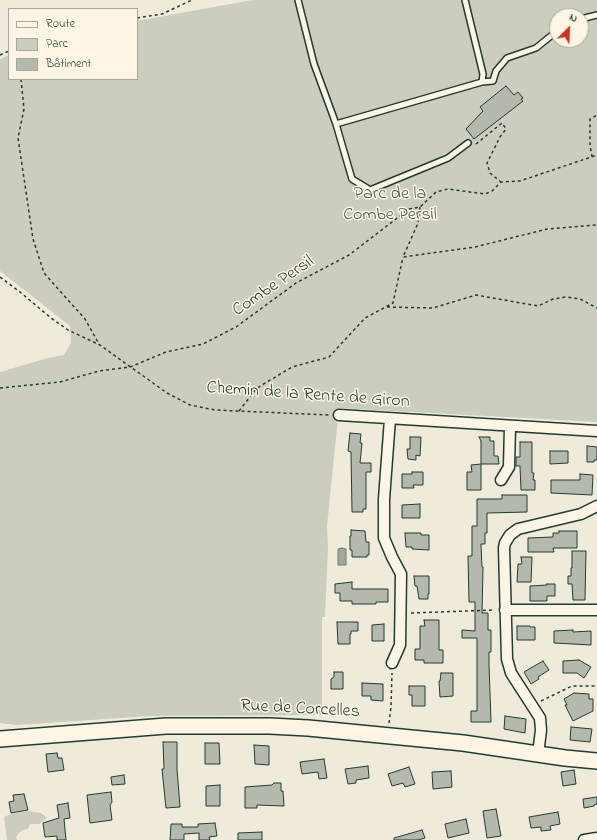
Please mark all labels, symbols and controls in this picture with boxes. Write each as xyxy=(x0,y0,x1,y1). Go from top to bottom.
legend xyxy=(8,8,138,80)
north arrow xyxy=(549,8,589,48)
text: N xyxy=(567,9,580,27)
text: Route xyxy=(46,15,75,33)
text: Parc xyxy=(46,35,68,53)
text: Bâtiment xyxy=(46,55,91,73)
park label: Parc de la Combe Persil xyxy=(343,184,437,226)
street label: Combe Persil xyxy=(229,252,319,322)
street label: Chemin de la Rente de Giron xyxy=(206,378,410,414)
street label: Rue de Corcelles xyxy=(240,696,360,724)

